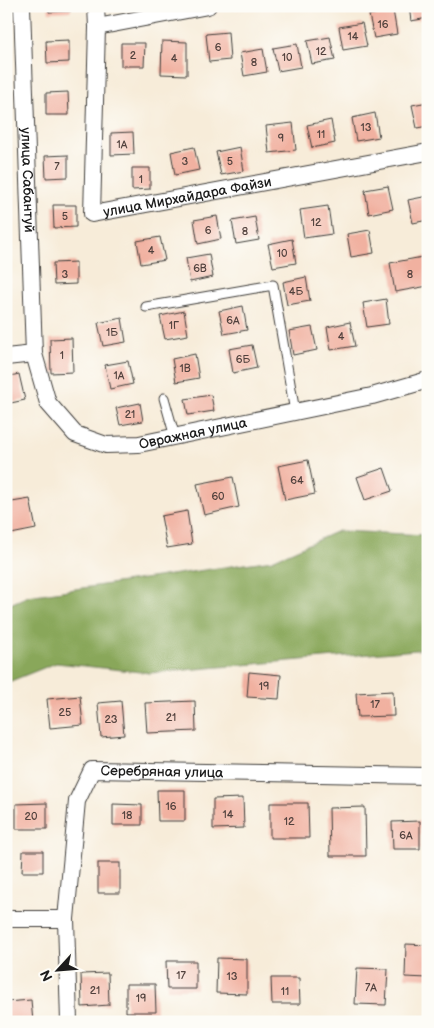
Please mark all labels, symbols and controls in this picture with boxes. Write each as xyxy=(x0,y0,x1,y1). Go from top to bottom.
house number: 16 xyxy=(378,18,389,31)
house number: 14 xyxy=(348,30,359,43)
house number: 6 xyxy=(215,41,222,54)
house number: 12 xyxy=(316,45,327,58)
house number: 2 xyxy=(130,49,137,62)
house number: 10 xyxy=(282,51,293,64)
house number: 4 xyxy=(171,52,178,65)
house number: 8 xyxy=(251,56,257,69)
house number: 13 xyxy=(360,121,372,134)
street label: улица Сабантуй xyxy=(17,127,38,233)
house number: 11 xyxy=(317,128,325,141)
house number: 9 xyxy=(278,132,284,145)
house number: 1А xyxy=(117,138,128,151)
house number: 3 xyxy=(182,155,189,168)
house number: 5 xyxy=(227,155,233,168)
house number: 7 xyxy=(54,160,60,173)
street label: улица Мирхайдара Файзи xyxy=(102,173,273,221)
house number: 1 xyxy=(139,173,143,186)
house number: 5 xyxy=(62,210,68,223)
house number: 12 xyxy=(311,216,322,229)
house number: 6 xyxy=(205,224,212,237)
house number: 8 xyxy=(242,225,248,238)
house number: 4 xyxy=(148,244,155,257)
house number: 10 xyxy=(277,247,288,260)
house number: 6В xyxy=(193,262,207,275)
house number: 3 xyxy=(62,268,69,281)
house number: 8 xyxy=(407,268,413,281)
house number: 4Б xyxy=(289,285,304,298)
house number: 6А xyxy=(226,314,240,327)
house number: 1Г xyxy=(169,319,179,332)
house number: 1Б xyxy=(106,326,118,339)
house number: 4 xyxy=(338,330,345,343)
house number: 1 xyxy=(60,349,64,362)
house number: 6Б xyxy=(236,353,251,366)
house number: 1В xyxy=(179,362,191,375)
house number: 1А xyxy=(114,369,125,382)
house number: 21 xyxy=(125,408,135,421)
street label: Овражная улица xyxy=(137,414,249,453)
house number: 64 xyxy=(290,474,304,487)
house number: 60 xyxy=(211,490,225,503)
house number: 19 xyxy=(259,680,269,693)
house number: 17 xyxy=(370,698,380,711)
house number: 25 xyxy=(59,706,71,719)
house number: 21 xyxy=(166,711,176,724)
house number: 23 xyxy=(104,713,118,726)
street label: Серебряная улица xyxy=(100,762,224,781)
house number: 16 xyxy=(166,800,177,813)
house number: 14 xyxy=(223,808,234,821)
house number: 18 xyxy=(122,809,132,822)
house number: 20 xyxy=(25,810,38,823)
house number: 12 xyxy=(284,815,295,828)
house number: 6А xyxy=(399,829,413,842)
north arrow xyxy=(32,946,82,996)
text: N xyxy=(37,967,57,984)
house number: 17 xyxy=(176,969,186,982)
house number: 13 xyxy=(226,970,238,983)
house number: 7А xyxy=(365,981,377,994)
house number: 21 xyxy=(90,984,100,997)
house number: 11 xyxy=(281,985,289,998)
house number: 19 xyxy=(136,992,146,1005)

